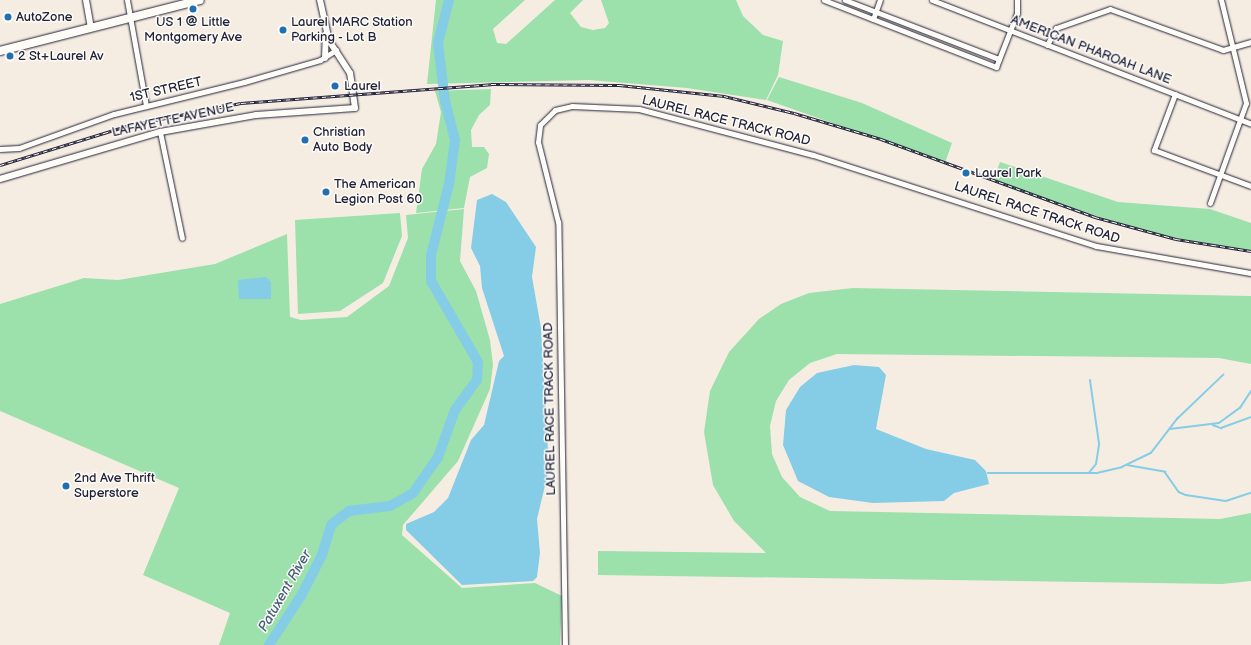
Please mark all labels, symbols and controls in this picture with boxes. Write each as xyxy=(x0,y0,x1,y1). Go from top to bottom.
marker: US 1 @ Little Montgomery Ave xyxy=(188,4,198,14)
place label: AutoZone xyxy=(16,9,72,25)
marker: AutoZone xyxy=(3,12,13,22)
street label: AMERICAN PHAROAH LANE xyxy=(1009,12,1173,88)
place label: US 1 @ Little Montgomery Ave xyxy=(143,15,243,46)
place label: Laurel MARC Station Parking - Lot B xyxy=(291,15,413,46)
marker: Laurel MARC Station Parking - Lot B xyxy=(278,25,288,35)
place label: 2 St+Laurel Av xyxy=(18,48,104,64)
marker: 2 St+Laurel Av xyxy=(5,51,15,61)
street label: 1ST STREET xyxy=(128,74,204,106)
place label: Laurel xyxy=(344,78,381,94)
marker: Laurel xyxy=(329,80,341,92)
street label: LAUREL RACE TRACK ROAD xyxy=(640,92,812,150)
street label: LAFAYETTE AVENUE xyxy=(111,99,235,141)
place label: Christian Auto Body xyxy=(313,125,372,156)
marker: Christian Auto Body xyxy=(300,135,310,145)
place label: Laurel Park xyxy=(975,165,1041,181)
marker: Laurel Park xyxy=(960,167,972,179)
place label: The American Legion Post 60 xyxy=(334,177,422,208)
street label: LAUREL RACE TRACK ROAD xyxy=(952,179,1122,247)
marker: The American Legion Post 60 xyxy=(321,187,331,197)
street label: LAUREL RACE TRACK ROAD xyxy=(541,322,559,496)
place label: 2nd Ave Thrift Superstore xyxy=(74,471,155,502)
marker: 2nd Ave Thrift Superstore xyxy=(61,481,71,491)
water label: Patuxent River xyxy=(255,547,315,635)

